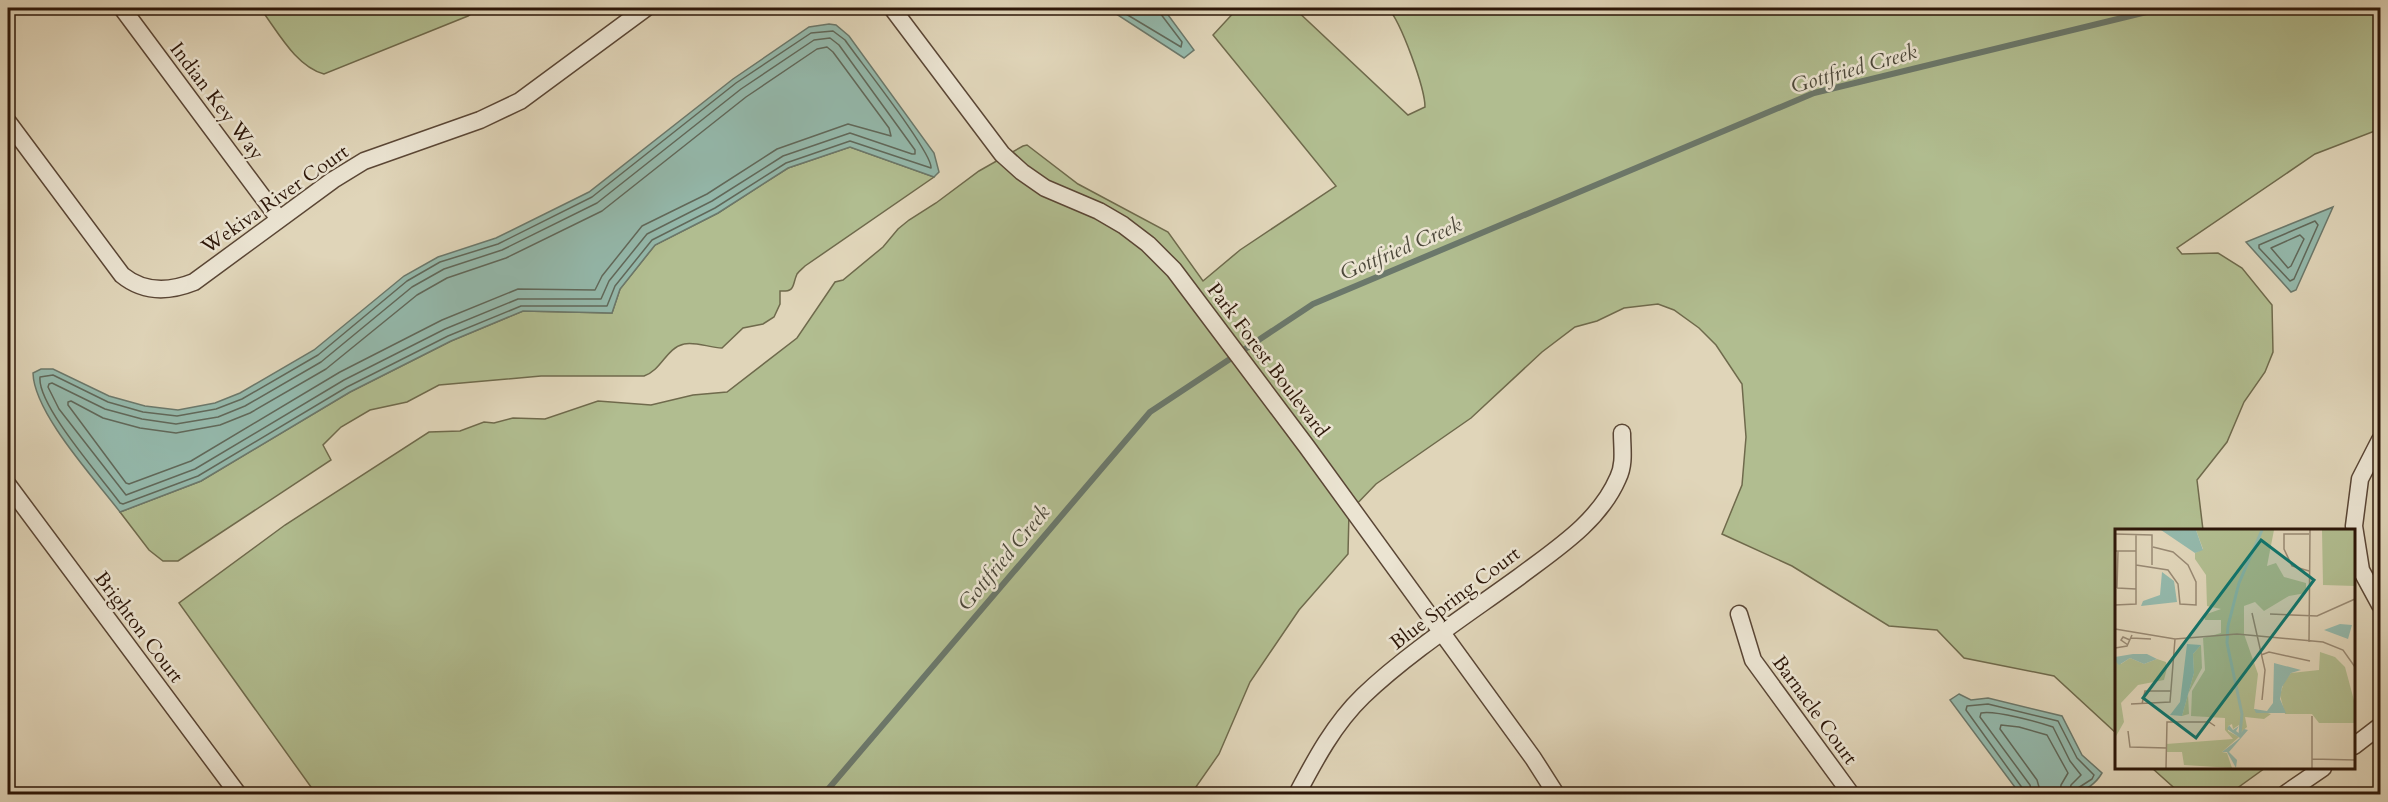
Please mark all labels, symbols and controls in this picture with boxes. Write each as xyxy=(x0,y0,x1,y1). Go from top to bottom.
street label: Indian Key Way xyxy=(164,37,270,166)
water label: Gottfried Creek xyxy=(1788,37,1921,101)
street label: Wekiva River Court xyxy=(195,138,354,260)
water label: Gottfried Creek xyxy=(1336,210,1467,288)
street label: Park Forest Boulevard xyxy=(1201,277,1335,443)
water label: Gottfried Creek xyxy=(951,498,1057,617)
inset map xyxy=(2115,529,2355,769)
street label: Blue Spring Court xyxy=(1384,540,1526,656)
street label: Brighton Court xyxy=(88,566,190,689)
street label: Barnacle Court xyxy=(1766,650,1864,771)

